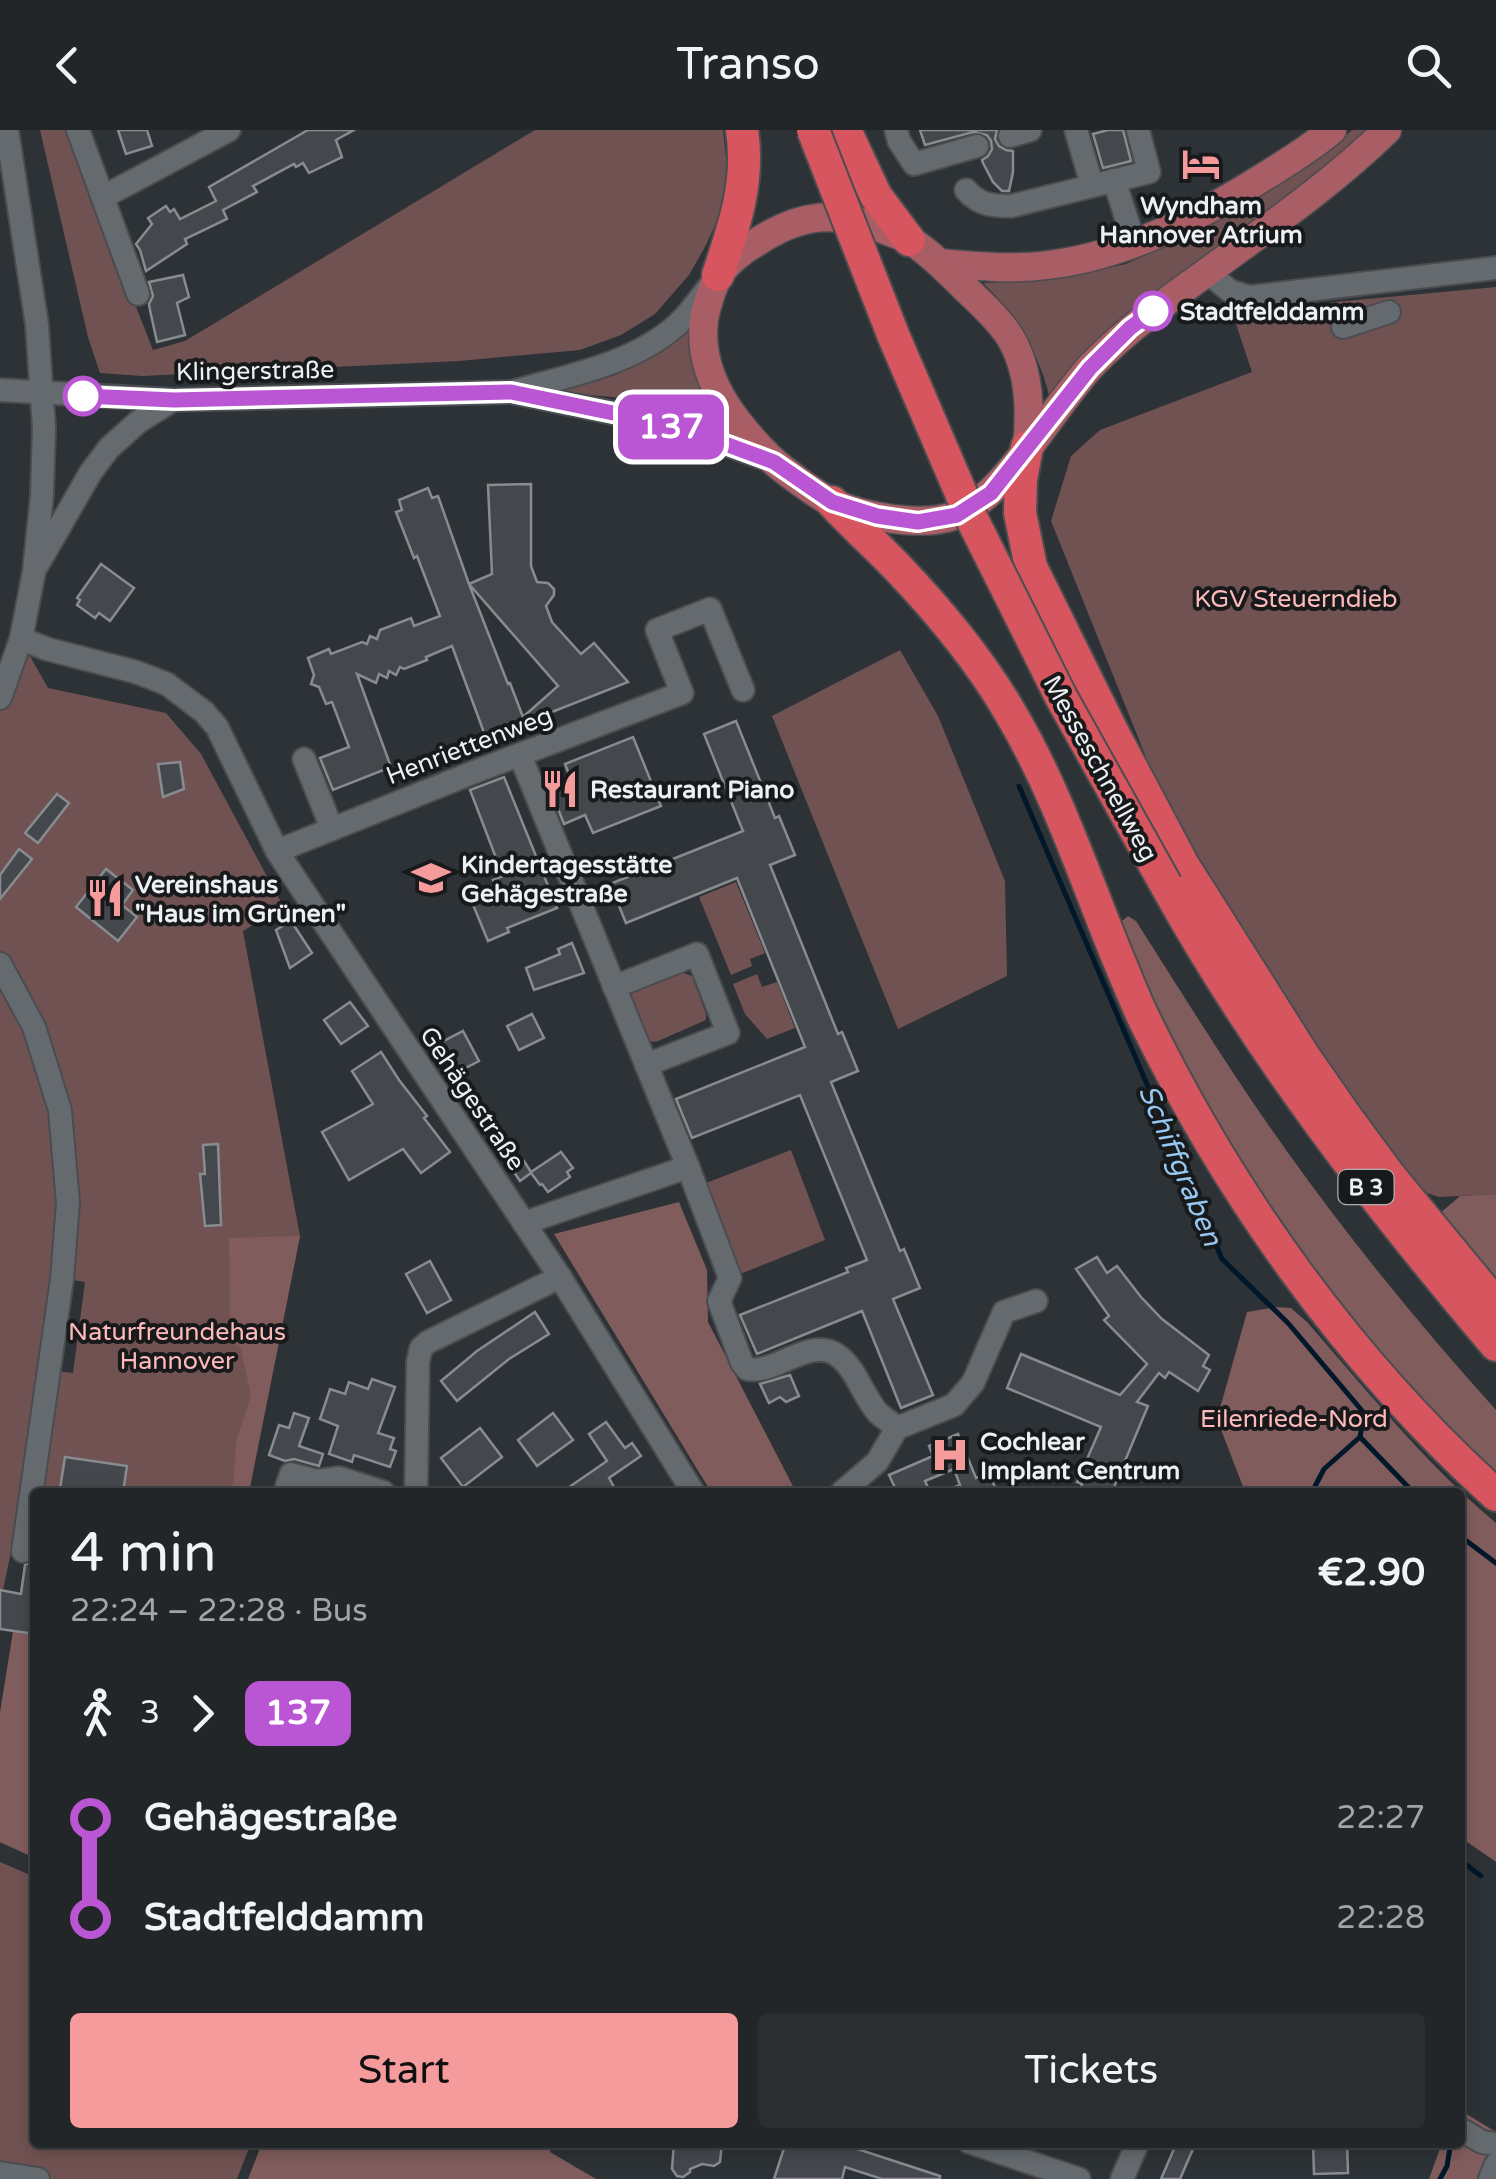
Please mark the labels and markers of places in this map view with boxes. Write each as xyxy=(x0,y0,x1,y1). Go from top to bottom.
hotel icon: Wyndham Hannover Atrium xyxy=(1180,143,1222,185)
place label: Wyndham Hannover Atrium xyxy=(1099,191,1303,250)
marker: Stadtfelddamm xyxy=(1134,292,1172,330)
place label: Stadtfelddamm xyxy=(1180,297,1364,327)
unlabelled marker xyxy=(64,377,102,415)
restaurant icon: Restaurant Piano xyxy=(539,768,581,810)
place label: Restaurant Piano xyxy=(590,775,794,805)
place label: Kindertagesstätte Gehägestraße xyxy=(461,850,673,909)
school or university icon: Kindertagesstätte Gehägestraße xyxy=(410,857,452,899)
place label: Vereinshaus "Haus im Grünen" xyxy=(135,870,346,929)
restaurant icon: Vereinshaus "Haus im Grünen" xyxy=(84,877,126,919)
place label: Cochlear Implant Centrum xyxy=(980,1427,1180,1486)
hospital icon: Cochlear Implant Centrum xyxy=(929,1434,971,1476)

